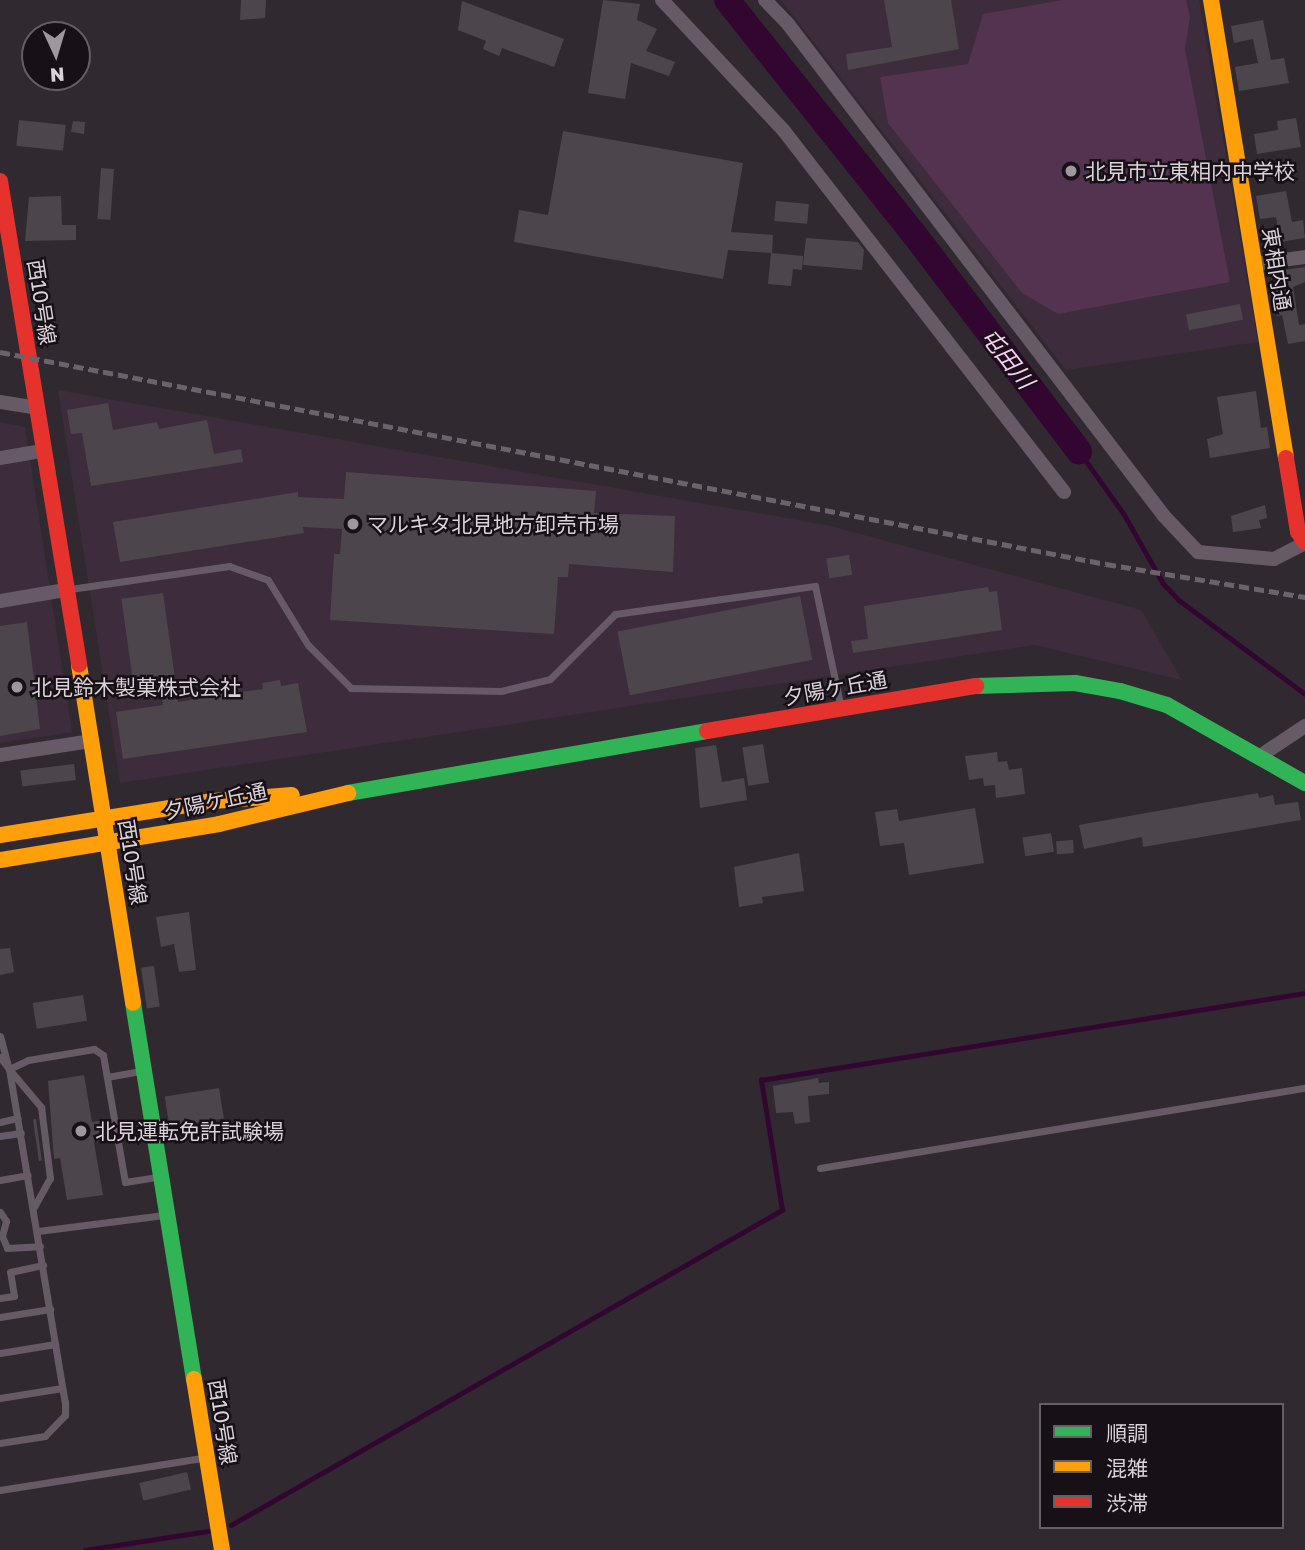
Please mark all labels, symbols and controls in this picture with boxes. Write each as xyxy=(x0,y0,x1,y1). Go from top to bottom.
north arrow xyxy=(21,21,91,91)
text: N xyxy=(49,63,65,87)
place label: 北見市立東相内中学校 xyxy=(1085,158,1295,184)
marker: 北見市立東相内中学校 xyxy=(1063,163,1079,179)
street label: 東相内通 xyxy=(1258,226,1296,312)
street label: 西10号線 xyxy=(23,257,61,347)
water label: 屯田川 xyxy=(976,322,1040,394)
place label: マルキタ北見地方卸売市場 xyxy=(367,511,619,537)
marker: マルキタ北見地方卸売市場 xyxy=(345,516,361,532)
street label: 夕陽ケ丘通 xyxy=(781,666,889,710)
place label: 北見鈴木製菓株式会社 xyxy=(31,674,241,700)
marker: 北見鈴木製菓株式会社 xyxy=(9,679,25,695)
street label: 夕陽ケ丘通 xyxy=(161,778,269,824)
street label: 西10号線 xyxy=(114,817,152,907)
place label: 北見運転免許試験場 xyxy=(95,1118,284,1144)
marker: 北見運転免許試験場 xyxy=(73,1123,89,1139)
street label: 西10号線 xyxy=(204,1377,242,1467)
legend xyxy=(1039,1403,1284,1529)
text: 順調 xyxy=(1106,1420,1148,1446)
text: 混雑 xyxy=(1106,1455,1148,1481)
text: 渋滞 xyxy=(1106,1490,1148,1516)

